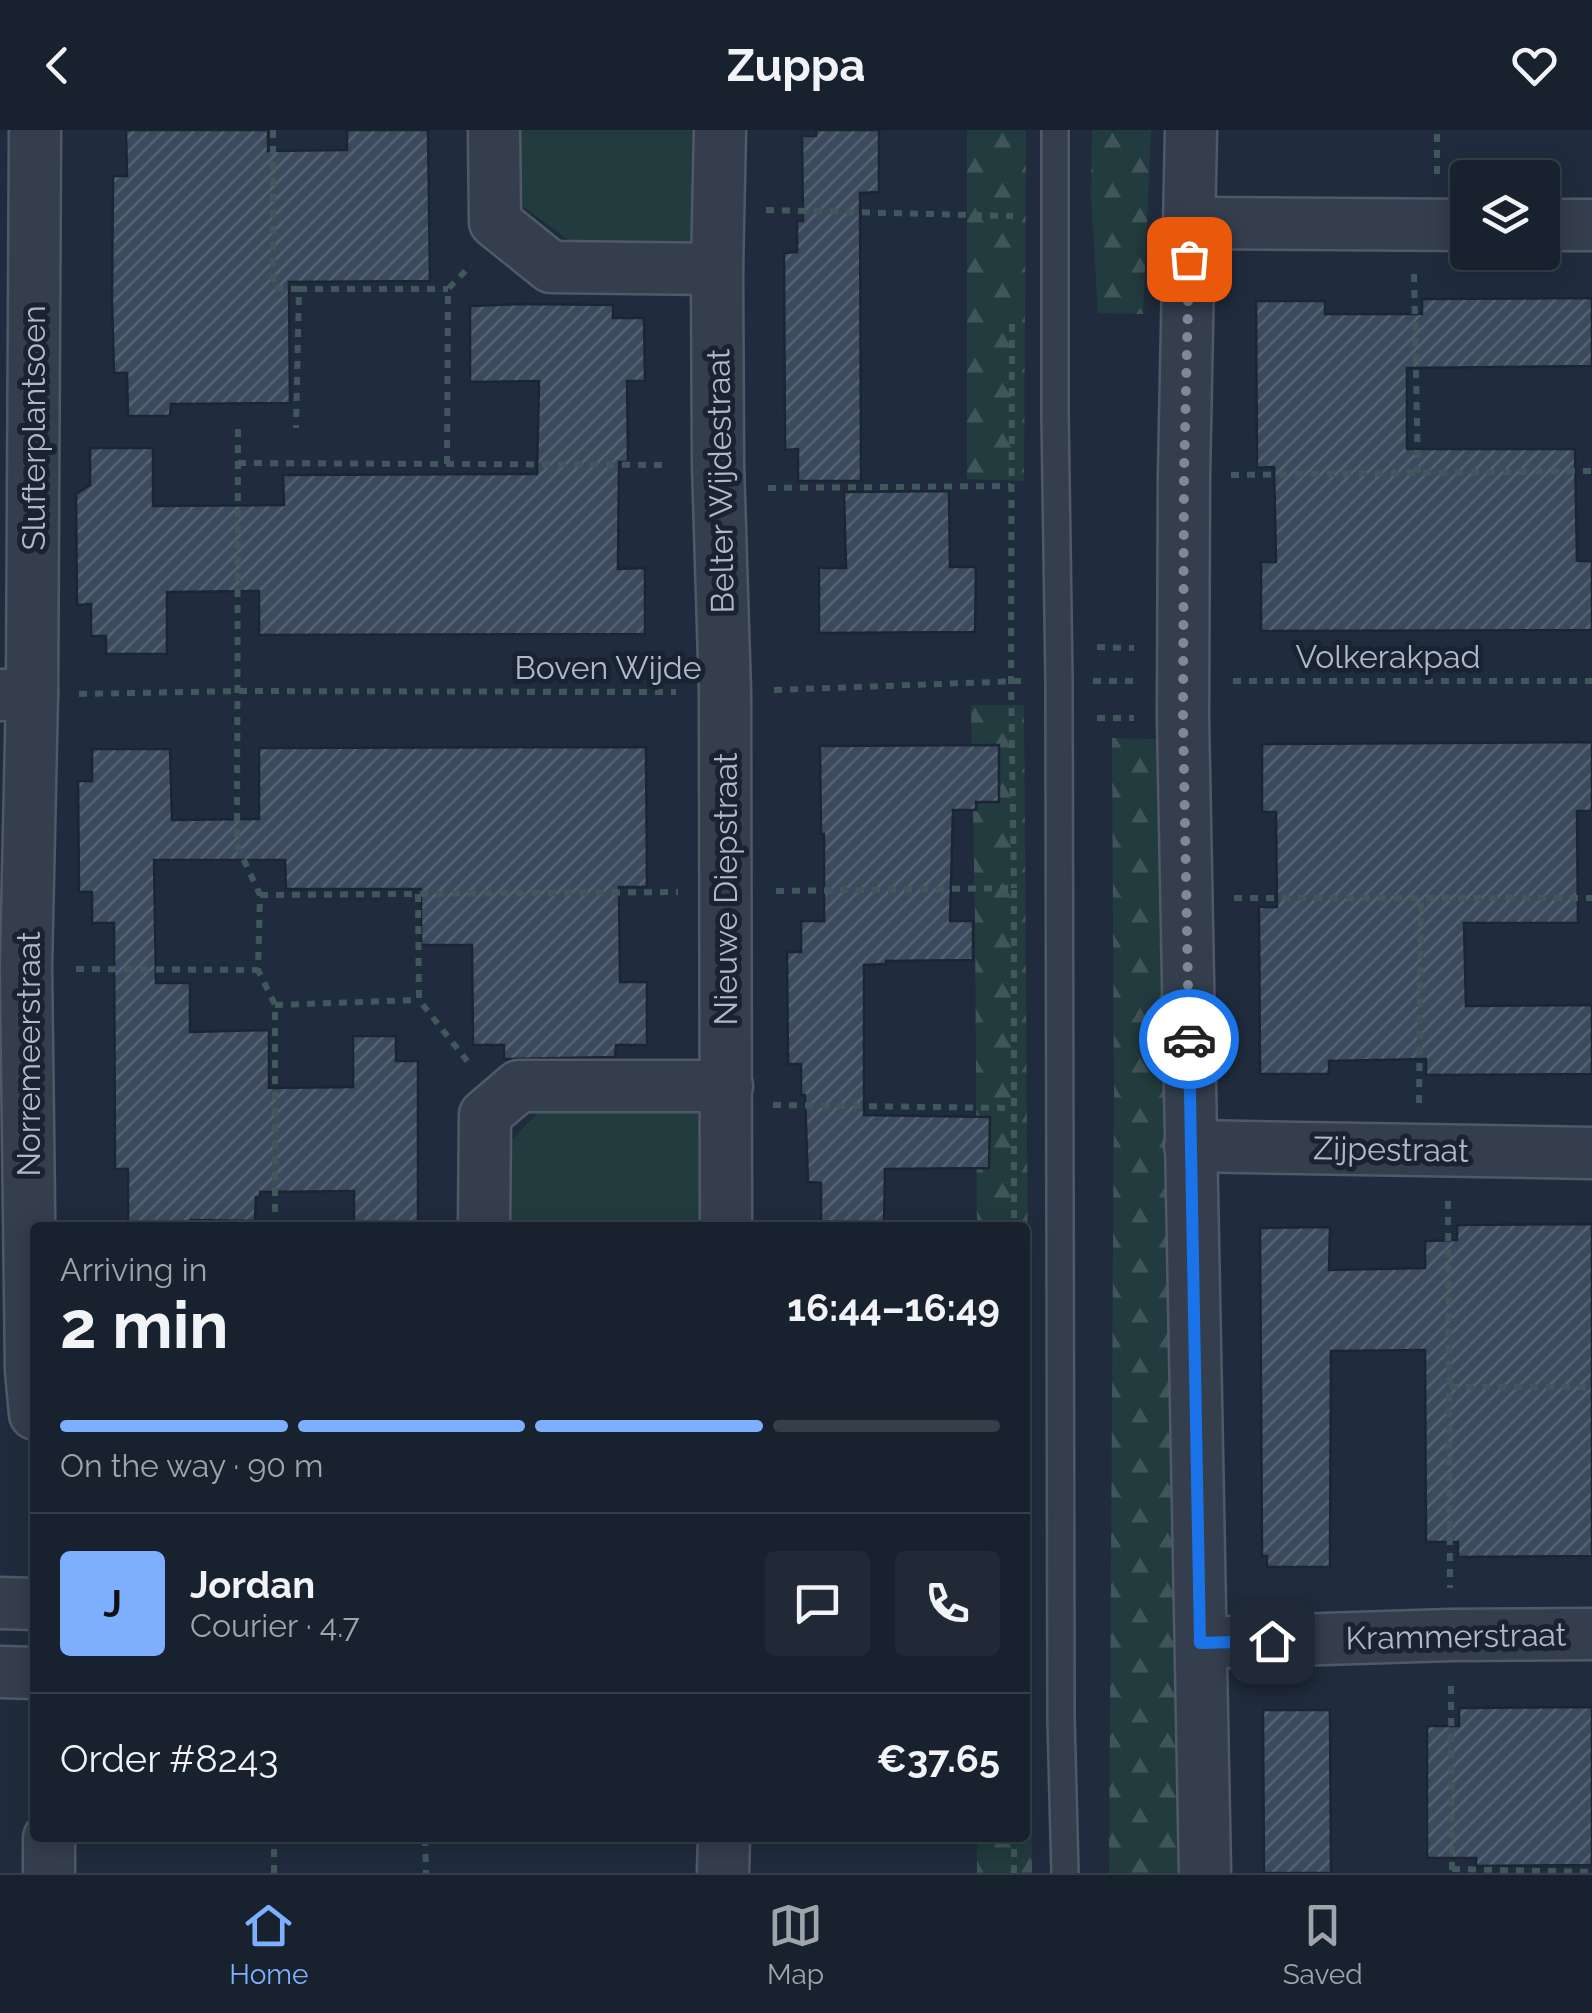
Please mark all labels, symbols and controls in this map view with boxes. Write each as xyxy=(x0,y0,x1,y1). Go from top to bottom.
icon: back xyxy=(30,38,85,93)
icon: heart xyxy=(1507,38,1562,93)
text: Zuppa xyxy=(727,39,865,92)
map controls xyxy=(1450,160,1560,270)
button: layers xyxy=(1450,160,1560,270)
pin xyxy=(1147,217,1232,302)
icon: bag xyxy=(1162,232,1217,287)
street label: Slufterplantsoen xyxy=(15,305,52,551)
street label: Belter Wijdestraat xyxy=(699,348,741,614)
street label: Volkerakpad xyxy=(1296,638,1480,675)
street label: Boven Wijde xyxy=(514,649,702,686)
street label: Nieuwe Diepstraat xyxy=(707,752,744,1026)
street label: Norremeerstraat xyxy=(10,931,47,1177)
courier xyxy=(1139,989,1239,1089)
icon: car xyxy=(1162,1012,1217,1067)
street label: Zijpestraat xyxy=(1313,1129,1469,1169)
text: Arriving in xyxy=(60,1251,207,1288)
text: 16:44–16:49 xyxy=(787,1285,1000,1330)
text: 2 min xyxy=(60,1287,229,1363)
text: On the way · 90 m xyxy=(60,1447,323,1484)
button: chat xyxy=(765,1551,870,1656)
button: phone xyxy=(895,1551,1000,1656)
text: Jordan xyxy=(190,1562,315,1607)
text: J xyxy=(103,1581,122,1626)
pin xyxy=(1230,1599,1315,1684)
text: Courier · 4.7 xyxy=(190,1607,360,1644)
icon: home xyxy=(1245,1614,1300,1669)
street label: Krammerstraat xyxy=(1345,1616,1567,1656)
text: Order #8243 xyxy=(60,1736,279,1781)
text: €37.65 xyxy=(877,1736,1000,1781)
tab: Home xyxy=(229,1898,309,1991)
tab: Map xyxy=(767,1898,824,1991)
tab: Saved xyxy=(1283,1898,1363,1991)

